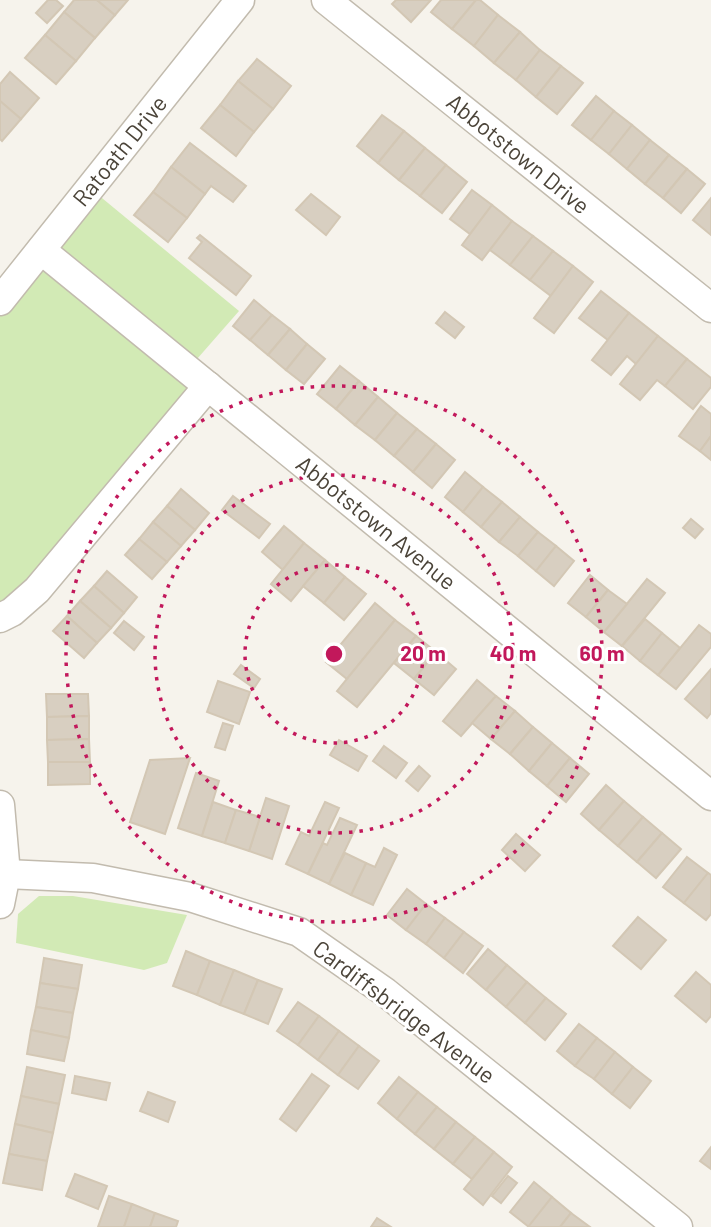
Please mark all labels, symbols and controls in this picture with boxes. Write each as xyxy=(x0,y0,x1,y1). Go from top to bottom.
street label: Abbotstown Drive xyxy=(442,87,596,219)
street label: Ratoath Drive xyxy=(66,89,172,211)
street label: Abbotstown Avenue xyxy=(291,449,462,595)
text: 20 m xyxy=(400,640,446,665)
text: 40 m xyxy=(490,640,536,665)
text: 60 m xyxy=(580,640,624,665)
centre of rings xyxy=(322,642,346,666)
street label: Cardiffsbridge Avenue xyxy=(308,934,501,1089)

